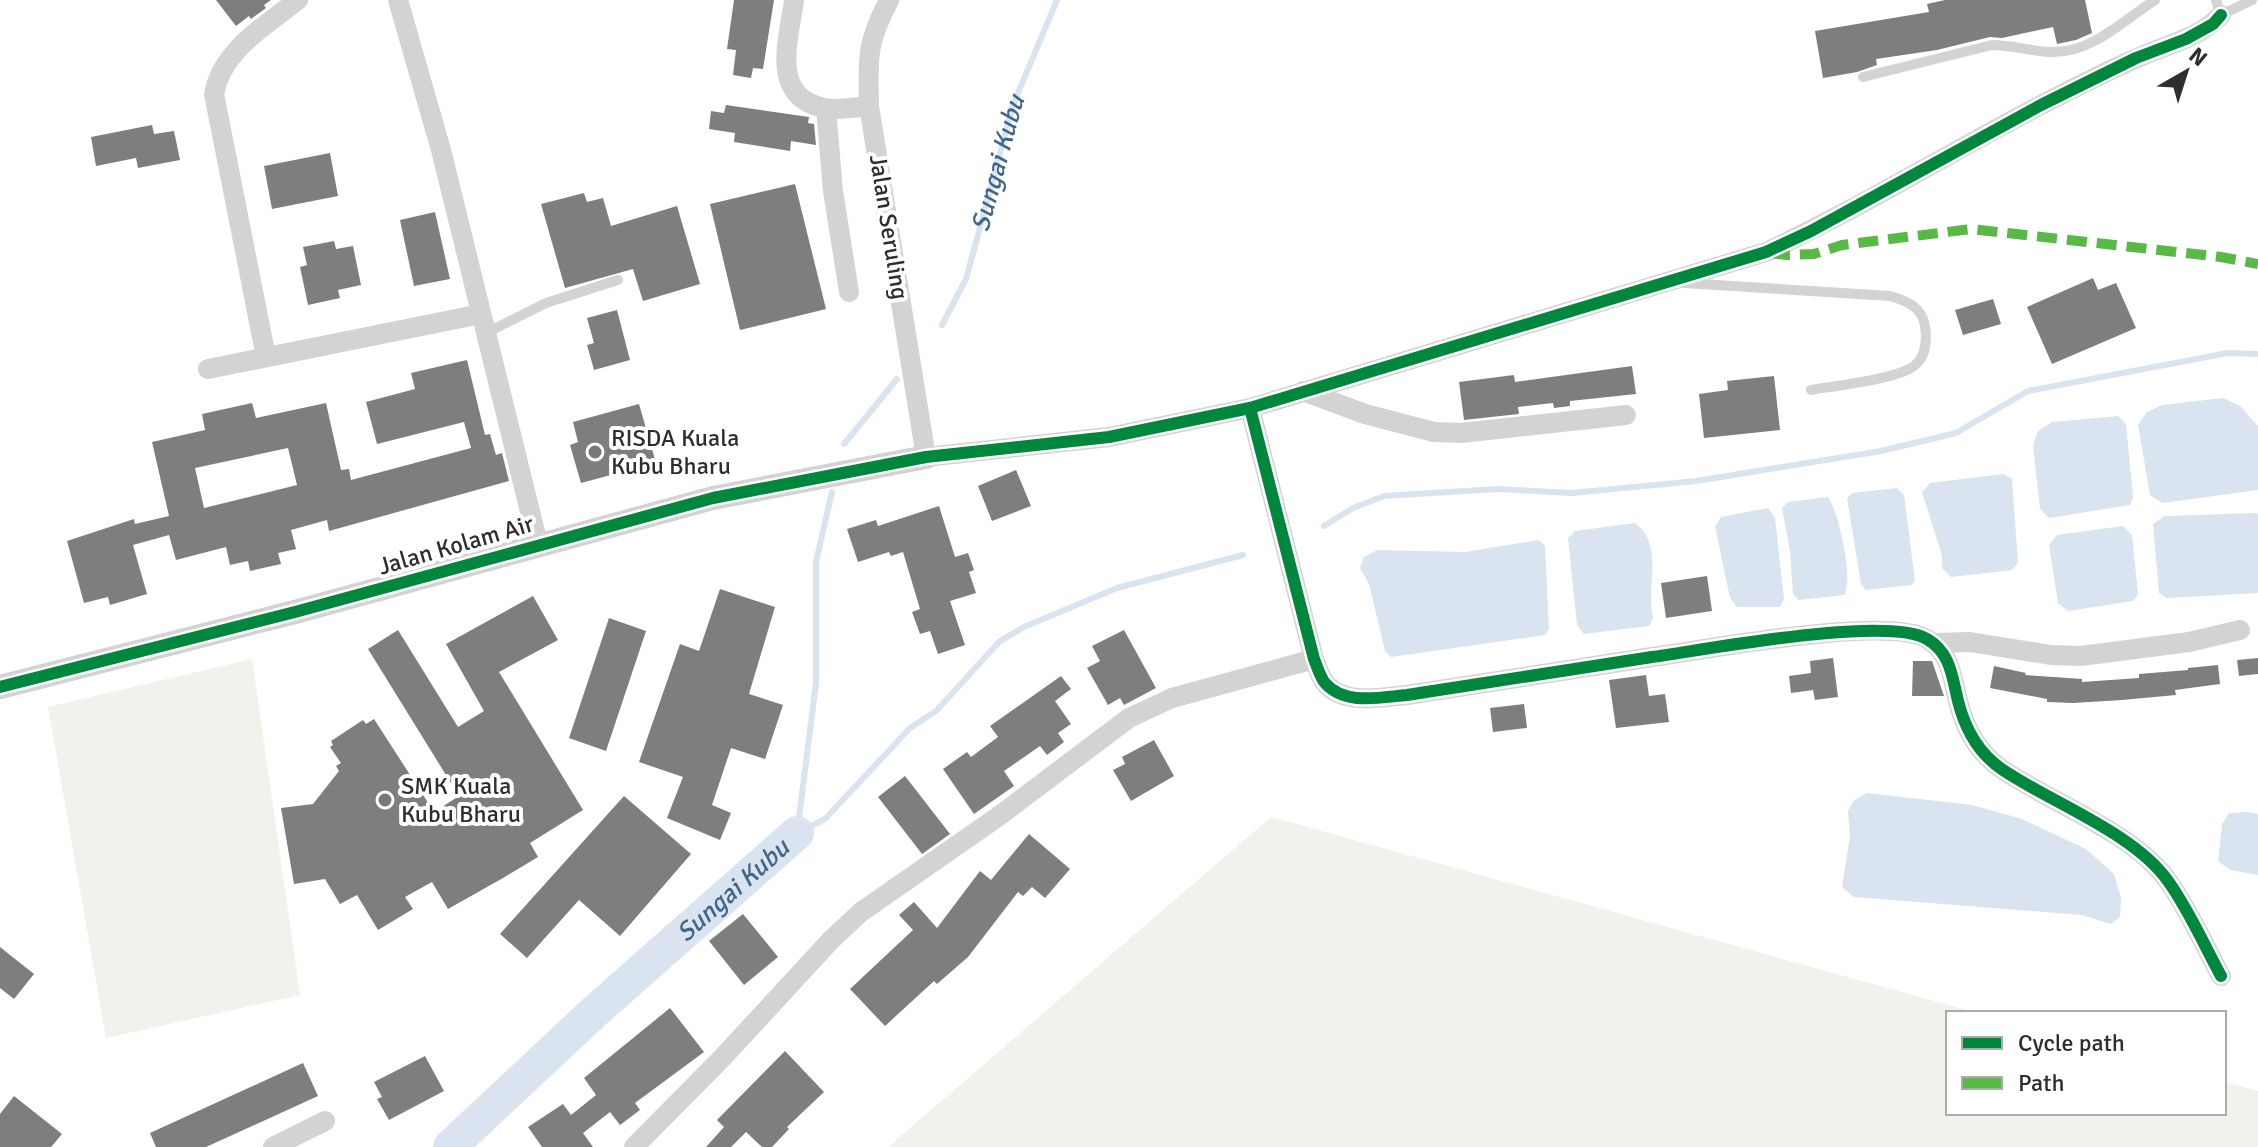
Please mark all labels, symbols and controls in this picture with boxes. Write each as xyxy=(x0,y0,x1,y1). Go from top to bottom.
north arrow xyxy=(2146,32,2226,112)
text: N xyxy=(2184,42,2213,72)
water label: Sungai Kubu xyxy=(965,89,1033,235)
street label: Jalan Seruling xyxy=(863,152,915,302)
place label: RISDA Kuala Kubu Bharu xyxy=(611,423,739,481)
marker: RISDA Kuala Kubu Bharu xyxy=(586,443,604,461)
street label: Jalan Kolam Air xyxy=(375,508,537,581)
place label: SMK Kuala Kubu Bharu xyxy=(401,771,521,829)
marker: SMK Kuala Kubu Bharu xyxy=(376,791,394,809)
water label: Sungai Kubu xyxy=(670,831,798,949)
legend xyxy=(1946,1011,2226,1115)
text: Cycle path xyxy=(2018,1028,2125,1058)
text: Path xyxy=(2018,1068,2064,1098)

